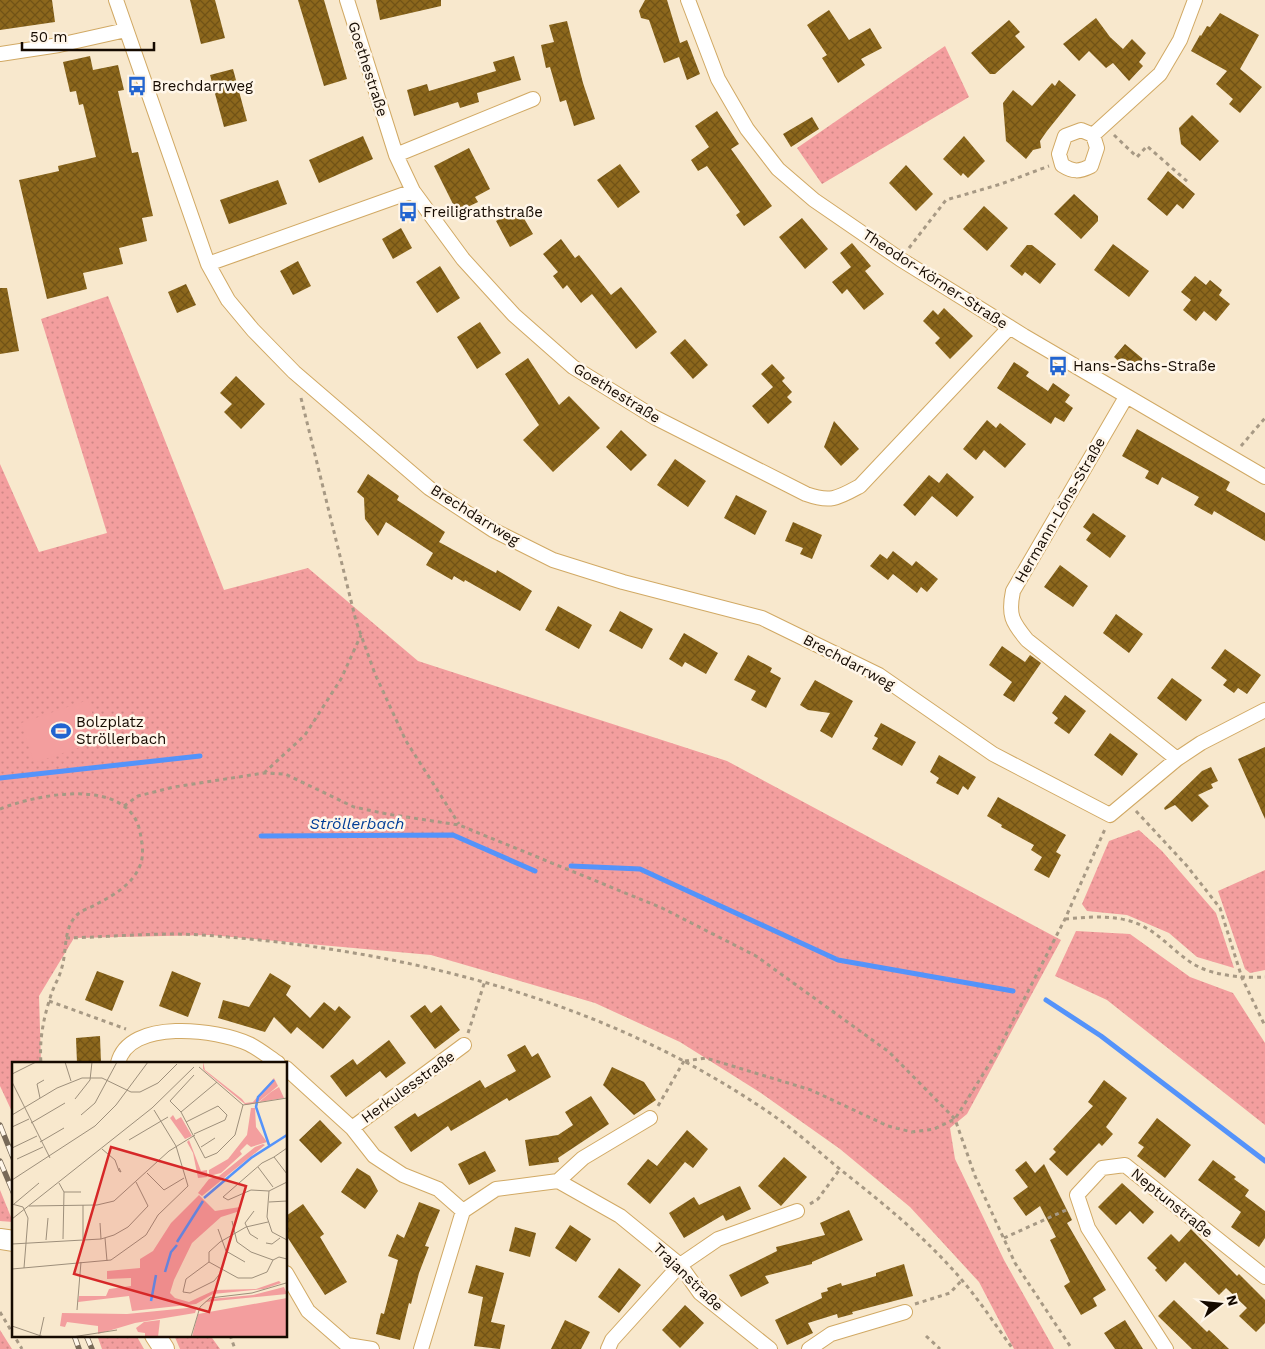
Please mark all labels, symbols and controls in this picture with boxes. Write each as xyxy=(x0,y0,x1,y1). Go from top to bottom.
street label: Goethestraße xyxy=(344,19,392,119)
scale bar xyxy=(22,20,155,52)
text: 50 m xyxy=(30,28,67,46)
bus stop icon: Brechdarrweg xyxy=(126,75,148,97)
place label: Brechdarrweg xyxy=(152,77,253,95)
bus stop icon: Freiligrathstraße xyxy=(397,201,419,223)
place label: Freiligrathstraße xyxy=(423,203,543,221)
street label: Theodor-Körner-Straße xyxy=(859,225,1011,333)
bus stop icon: Hans-Sachs-Straße xyxy=(1047,355,1069,377)
place label: Hans-Sachs-Straße xyxy=(1073,357,1216,375)
street label: Goethestraße xyxy=(570,359,664,427)
street label: Hermann-Löns-Straße xyxy=(1011,434,1109,586)
street label: Brechdarrweg xyxy=(427,481,523,549)
street label: Brechdarrweg xyxy=(800,630,898,694)
place label: Bolzplatz Ströllerbach xyxy=(76,713,166,748)
sports icon: Bolzplatz Ströllerbach xyxy=(50,720,72,742)
water label: Ströllerbach xyxy=(310,814,404,833)
street label: Herkulesstraße xyxy=(358,1047,458,1127)
inset map xyxy=(12,1062,288,1336)
street label: Neptunstraße xyxy=(1127,1164,1217,1242)
street label: Trajanstraße xyxy=(649,1239,727,1315)
north arrow xyxy=(1195,1279,1245,1329)
text: N xyxy=(1223,1293,1242,1308)

